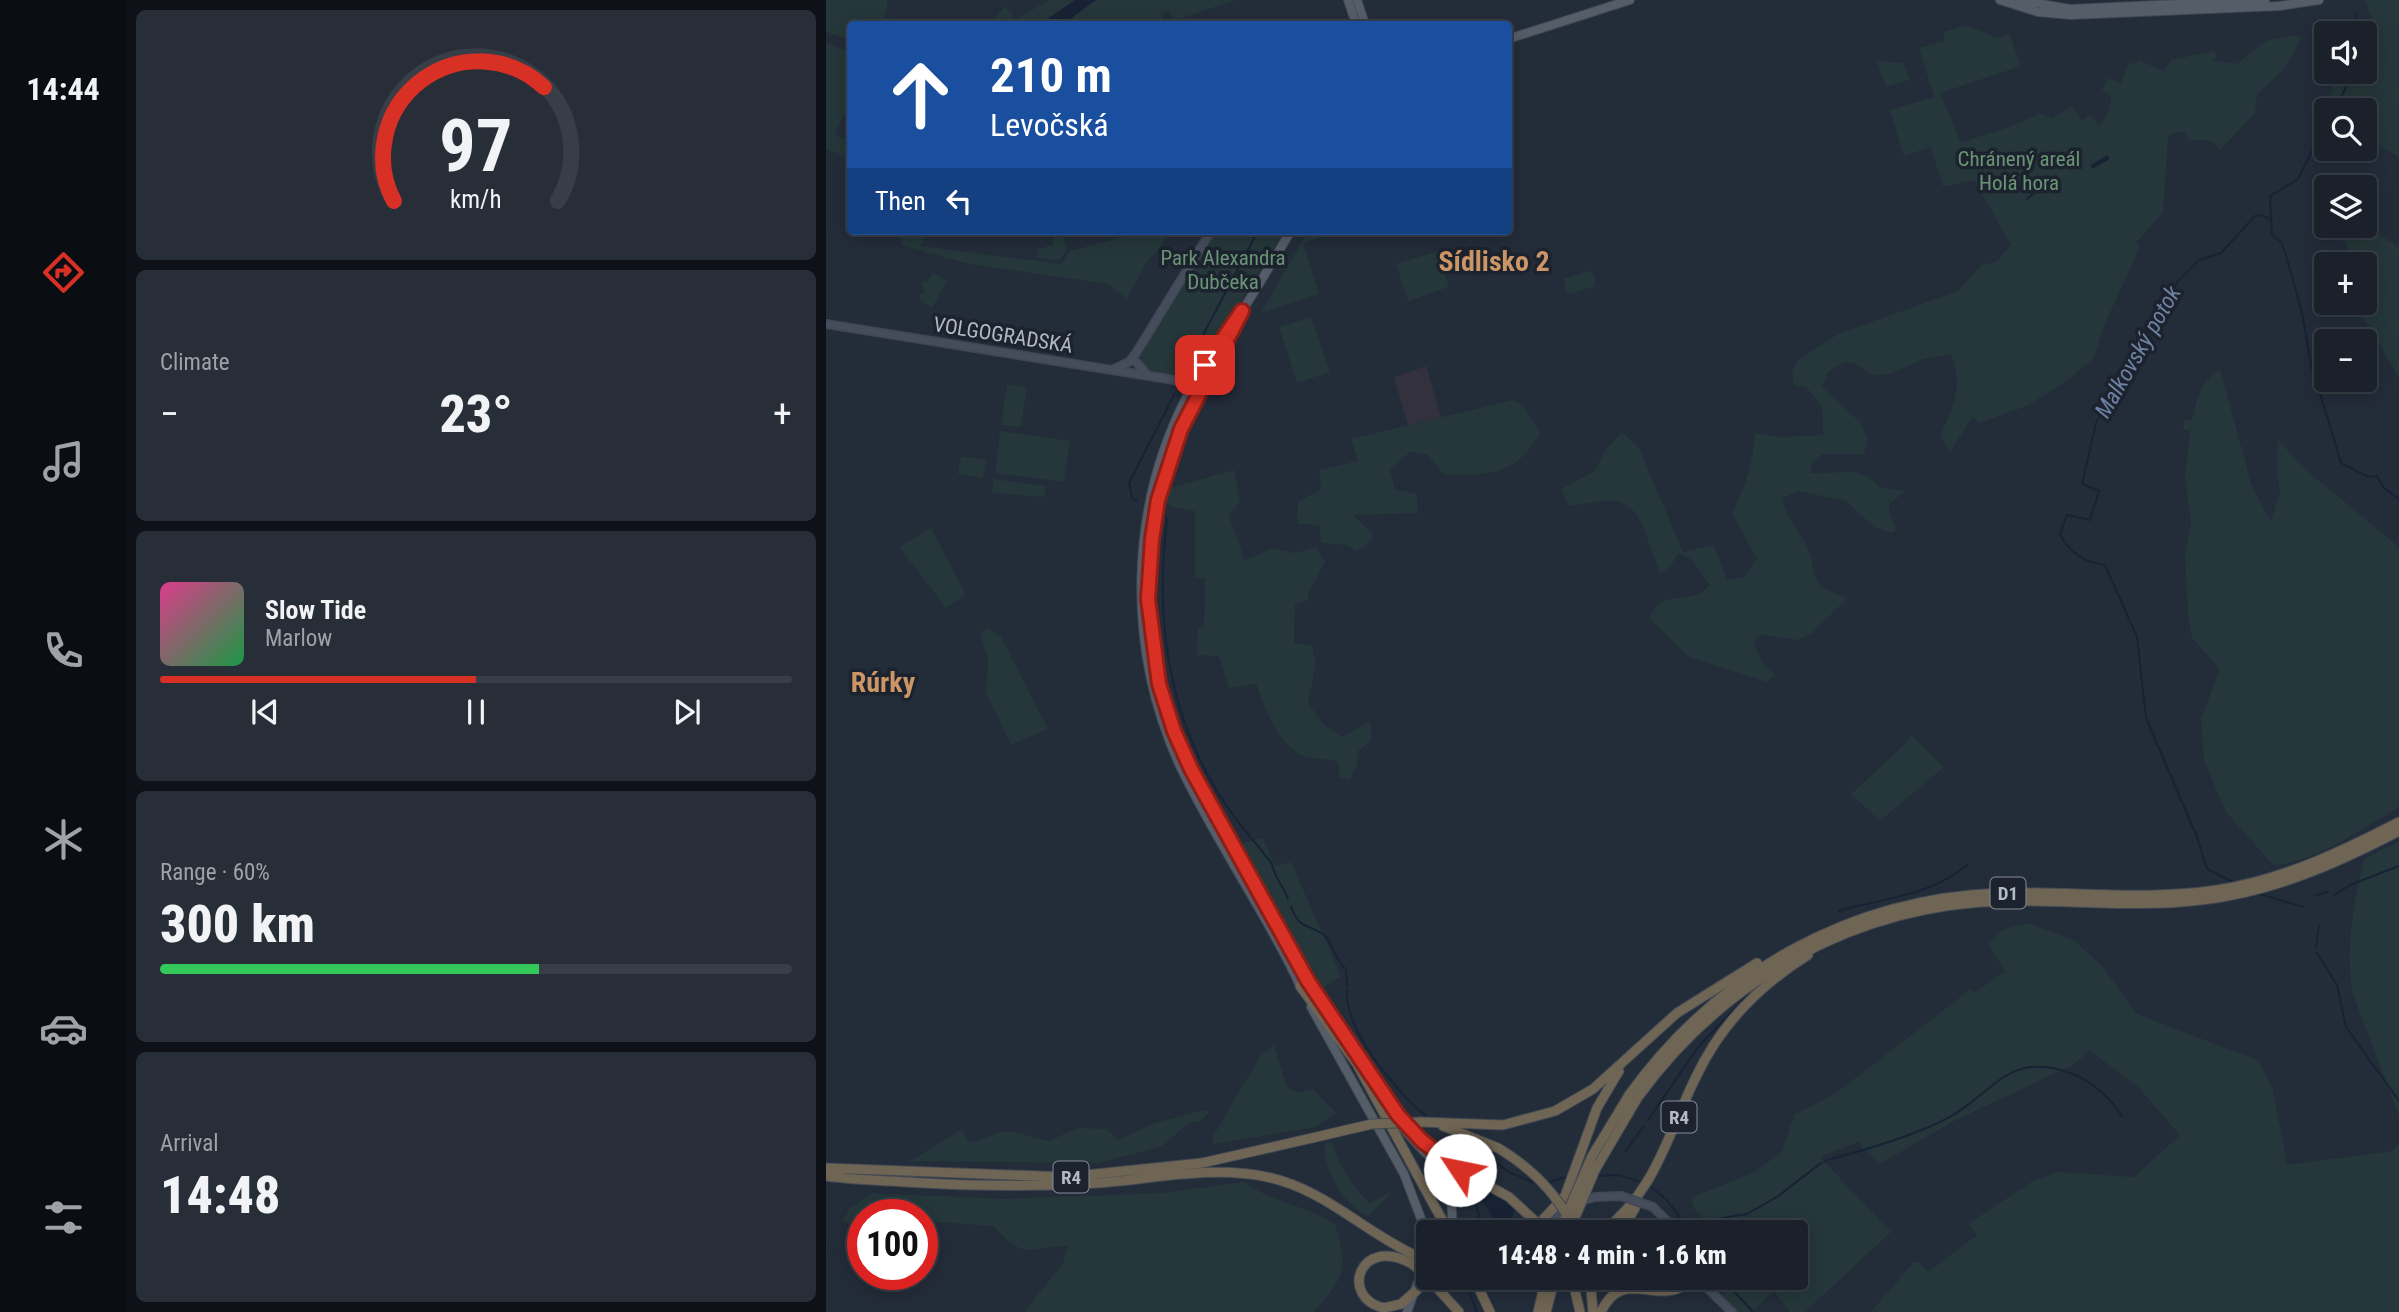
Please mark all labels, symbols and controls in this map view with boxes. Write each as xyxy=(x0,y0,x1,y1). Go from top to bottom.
map controls xyxy=(2314,21,2377,392)
button: sound xyxy=(2314,21,2377,84)
text: 210 m xyxy=(990,47,1112,104)
icon: ahead xyxy=(875,49,966,140)
text: 14:44 xyxy=(26,70,100,108)
button: search xyxy=(2314,98,2377,161)
text: 97 xyxy=(439,104,513,190)
text: Levočská xyxy=(990,106,1109,144)
park label: Chránený areál Holá hora xyxy=(1958,147,2080,195)
button: layers xyxy=(2314,175,2377,238)
icon: left xyxy=(940,182,978,220)
text: km/h xyxy=(450,185,502,214)
text: Then xyxy=(875,186,926,216)
district label: Sídlisko 2 xyxy=(1438,245,1550,278)
park label: Park Alexandra Dubčeka xyxy=(1161,246,1285,294)
icon: directions xyxy=(39,248,88,297)
button: + xyxy=(2314,252,2377,315)
water label: Malkovský potok xyxy=(2089,280,2187,423)
street label: VOLGOGRADSKÁ xyxy=(932,312,1074,358)
button: − xyxy=(2314,329,2377,392)
pin xyxy=(1175,335,1235,395)
icon: arrive xyxy=(1186,346,1224,384)
text: Climate xyxy=(160,349,230,376)
text: 23° xyxy=(439,384,513,445)
text: − xyxy=(160,392,179,436)
text: + xyxy=(773,392,792,436)
icon: music xyxy=(39,437,88,486)
text: Slow Tide xyxy=(265,595,366,625)
text: Marlow xyxy=(265,625,332,652)
icon: phone xyxy=(39,626,88,675)
district label: Rúrky xyxy=(851,666,916,699)
icon: previous xyxy=(246,693,284,731)
icon: pause xyxy=(457,693,495,731)
icon: next xyxy=(668,693,706,731)
icon: climate xyxy=(39,815,88,864)
text: Range · 60% xyxy=(160,859,270,886)
road number: D1 xyxy=(1990,878,2026,908)
text: 300 km xyxy=(160,894,315,955)
icon: car xyxy=(39,1004,88,1053)
road number: R4 xyxy=(1662,1102,1696,1133)
text: Arrival xyxy=(160,1130,219,1157)
position arrow xyxy=(1423,1133,1497,1207)
road number: R4 xyxy=(1054,1162,1088,1192)
text: 14:48 xyxy=(160,1165,280,1226)
icon: filters xyxy=(39,1193,88,1242)
speed limit sign: 100 xyxy=(847,1199,938,1290)
text: 14:48 · 4 min · 1.6 km xyxy=(1497,1240,1727,1270)

